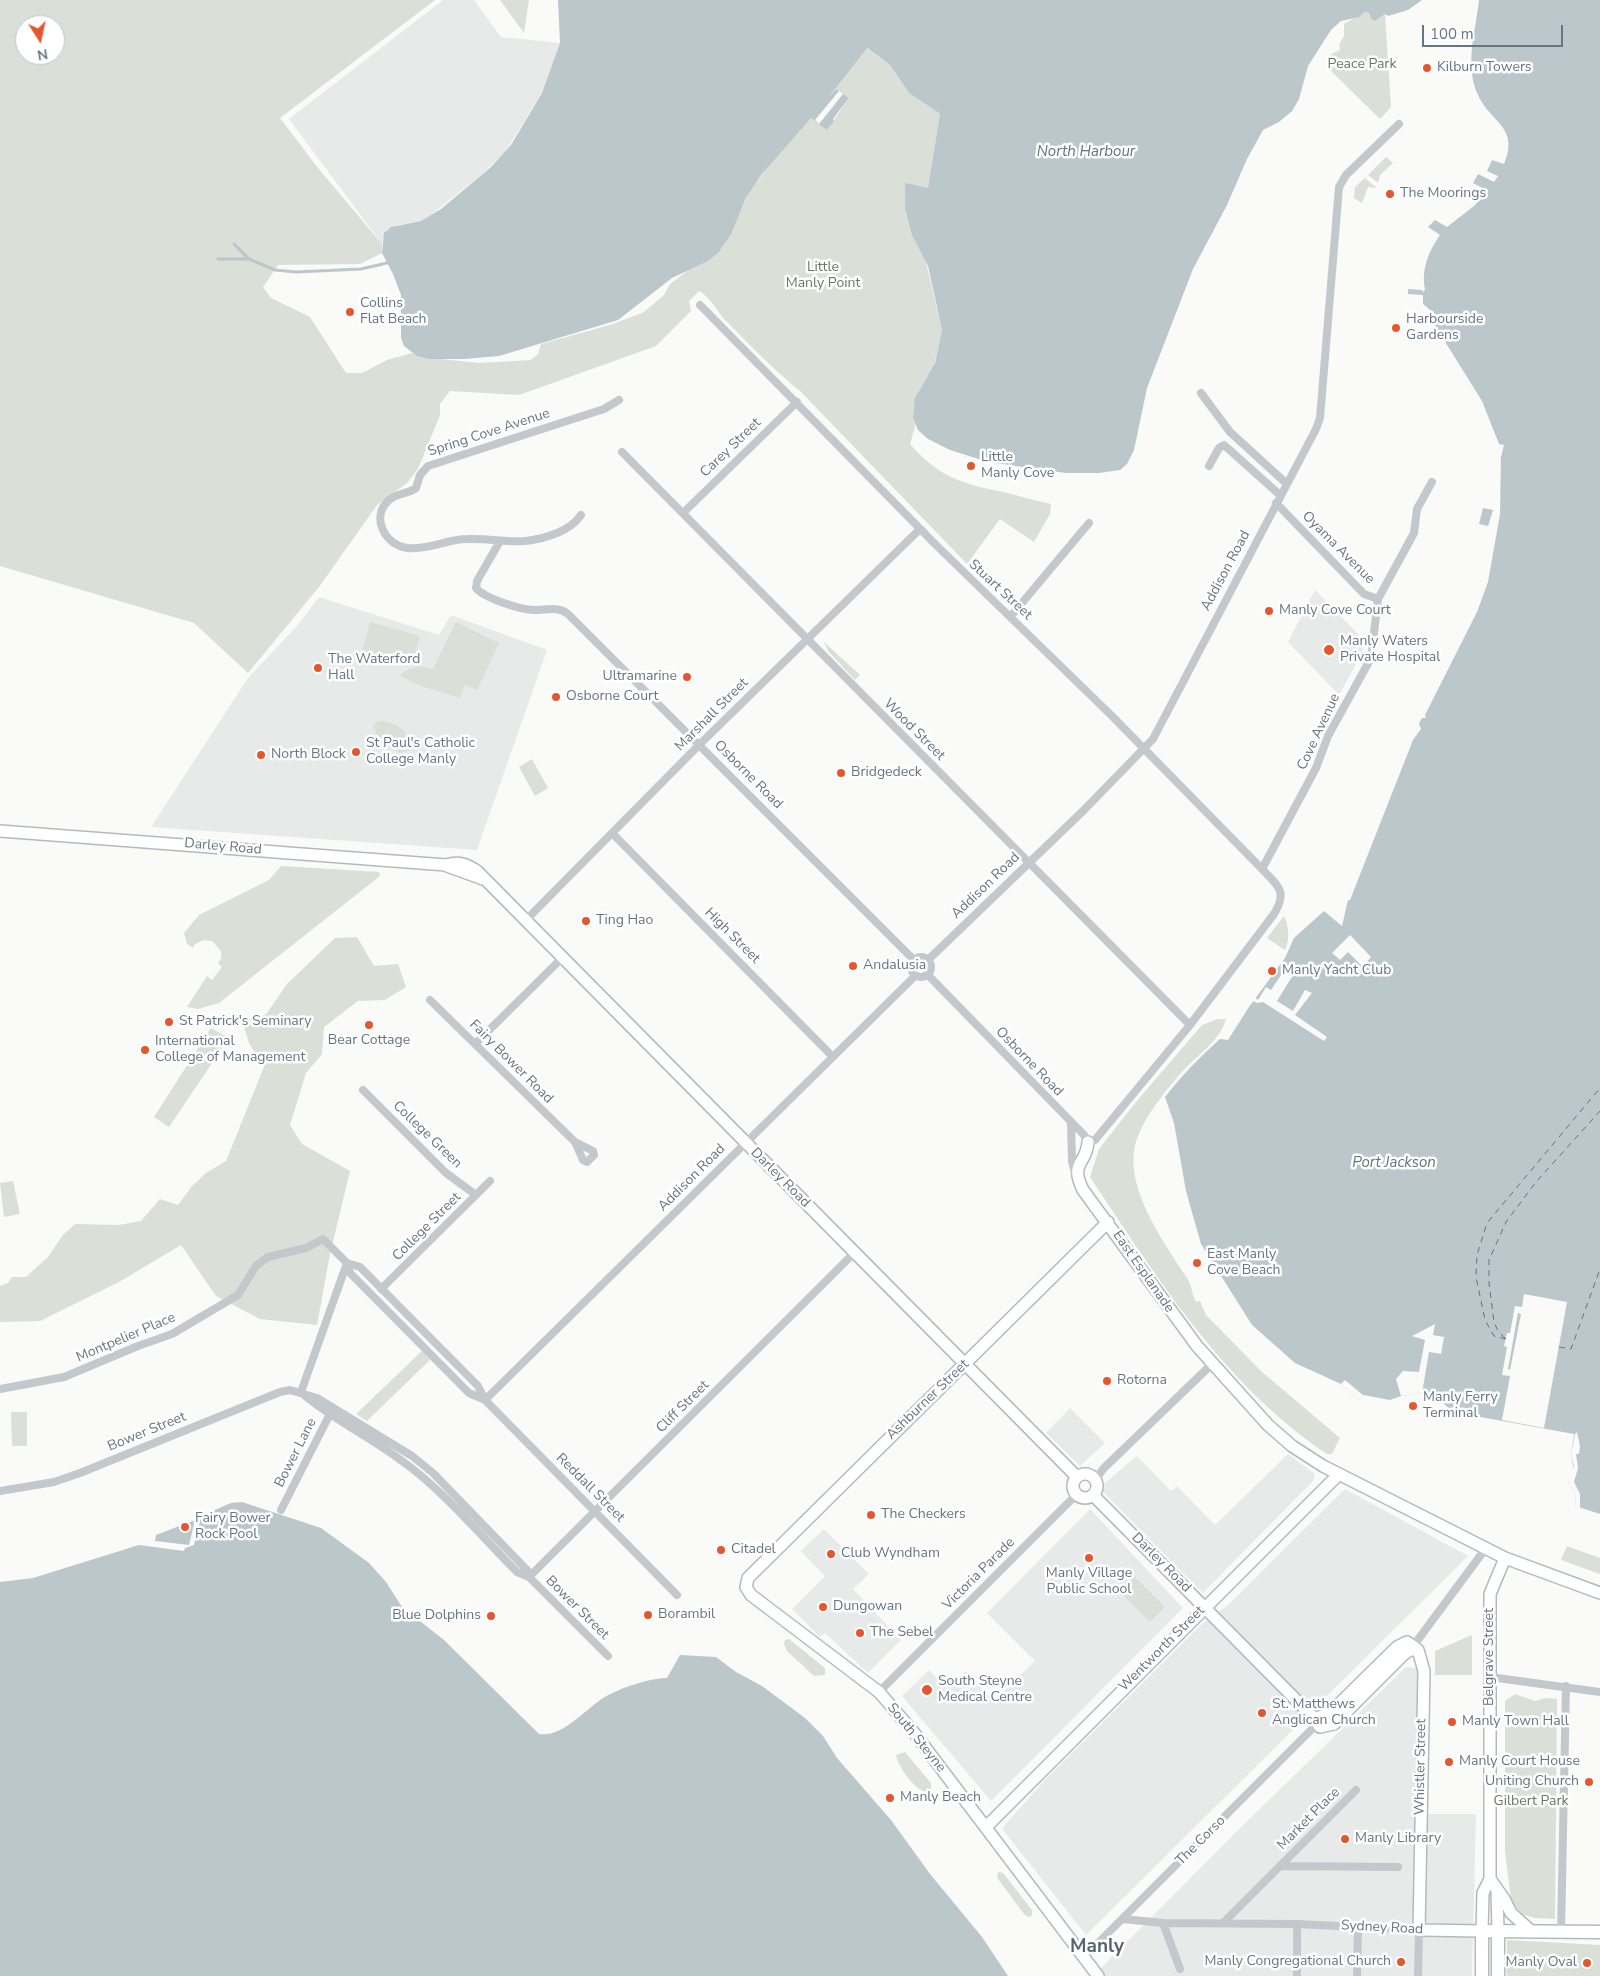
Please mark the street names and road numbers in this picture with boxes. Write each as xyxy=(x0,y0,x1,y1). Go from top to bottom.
street label: Spring Cove Avenue xyxy=(426,405,552,461)
street label: Carey Street xyxy=(697,415,765,481)
street label: Oyama Avenue xyxy=(1298,508,1378,588)
street label: Addison Road xyxy=(1198,528,1254,614)
street label: Stuart Street xyxy=(965,556,1035,624)
street label: Marshall Street xyxy=(672,675,752,755)
street label: Cove Avenue xyxy=(1294,691,1344,773)
street label: Wood Street xyxy=(880,696,948,764)
street label: Osborne Road xyxy=(710,737,786,813)
street label: Darley Road xyxy=(184,835,262,859)
street label: Addison Road xyxy=(948,849,1024,923)
street label: High Street xyxy=(701,905,763,967)
street label: Fairy Bower Road xyxy=(466,1017,556,1107)
street label: Osborne Road xyxy=(992,1024,1066,1100)
street label: College Green xyxy=(389,1098,465,1172)
street label: Addison Road xyxy=(655,1141,729,1215)
street label: Darley Road xyxy=(747,1145,813,1211)
street label: College Street xyxy=(389,1189,465,1265)
street label: East Esplanade xyxy=(1109,1228,1177,1316)
street label: Montpelier Place xyxy=(74,1310,178,1366)
street label: Ashburner Street xyxy=(883,1356,973,1444)
street label: Cliff Street xyxy=(653,1377,713,1437)
street label: Bower Street xyxy=(105,1409,189,1455)
street label: Bower Lane xyxy=(271,1416,321,1490)
street label: Reddall Street xyxy=(552,1450,628,1526)
street label: Darley Road xyxy=(1128,1530,1194,1596)
street label: Victoria Parade xyxy=(939,1534,1019,1614)
street label: Bower Street xyxy=(542,1573,612,1643)
street label: Wentworth Street xyxy=(1116,1603,1208,1695)
street label: Belgrave Street xyxy=(1482,1608,1498,1706)
street label: South Steyne xyxy=(883,1700,949,1776)
street label: Whistler Street xyxy=(1412,1719,1430,1815)
street label: Market Place xyxy=(1274,1784,1344,1854)
street label: The Corso xyxy=(1173,1813,1229,1869)
street label: Sydney Road xyxy=(1340,1917,1424,1939)

